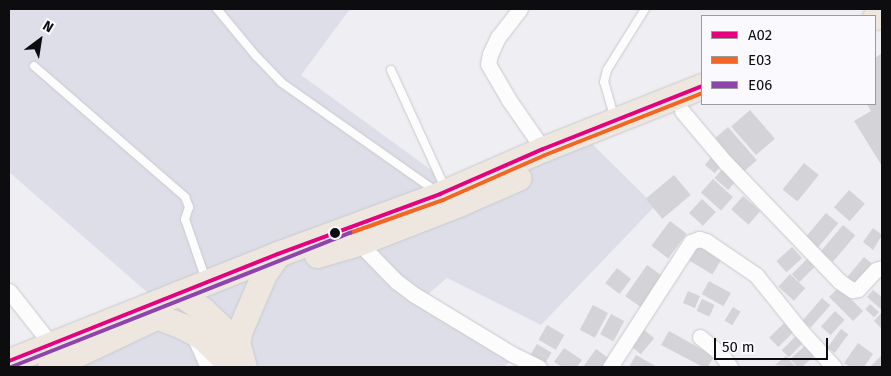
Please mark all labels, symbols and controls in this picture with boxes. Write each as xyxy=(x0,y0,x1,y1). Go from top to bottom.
north arrow xyxy=(15,15,65,65)
legend xyxy=(701,15,876,105)
text: N xyxy=(40,17,56,36)
text: A02 xyxy=(748,26,772,44)
text: E03 xyxy=(748,51,772,69)
text: E06 xyxy=(748,76,772,94)
unlabelled marker xyxy=(330,228,340,238)
scale bar xyxy=(716,328,830,360)
text: 50 m xyxy=(722,338,755,356)

